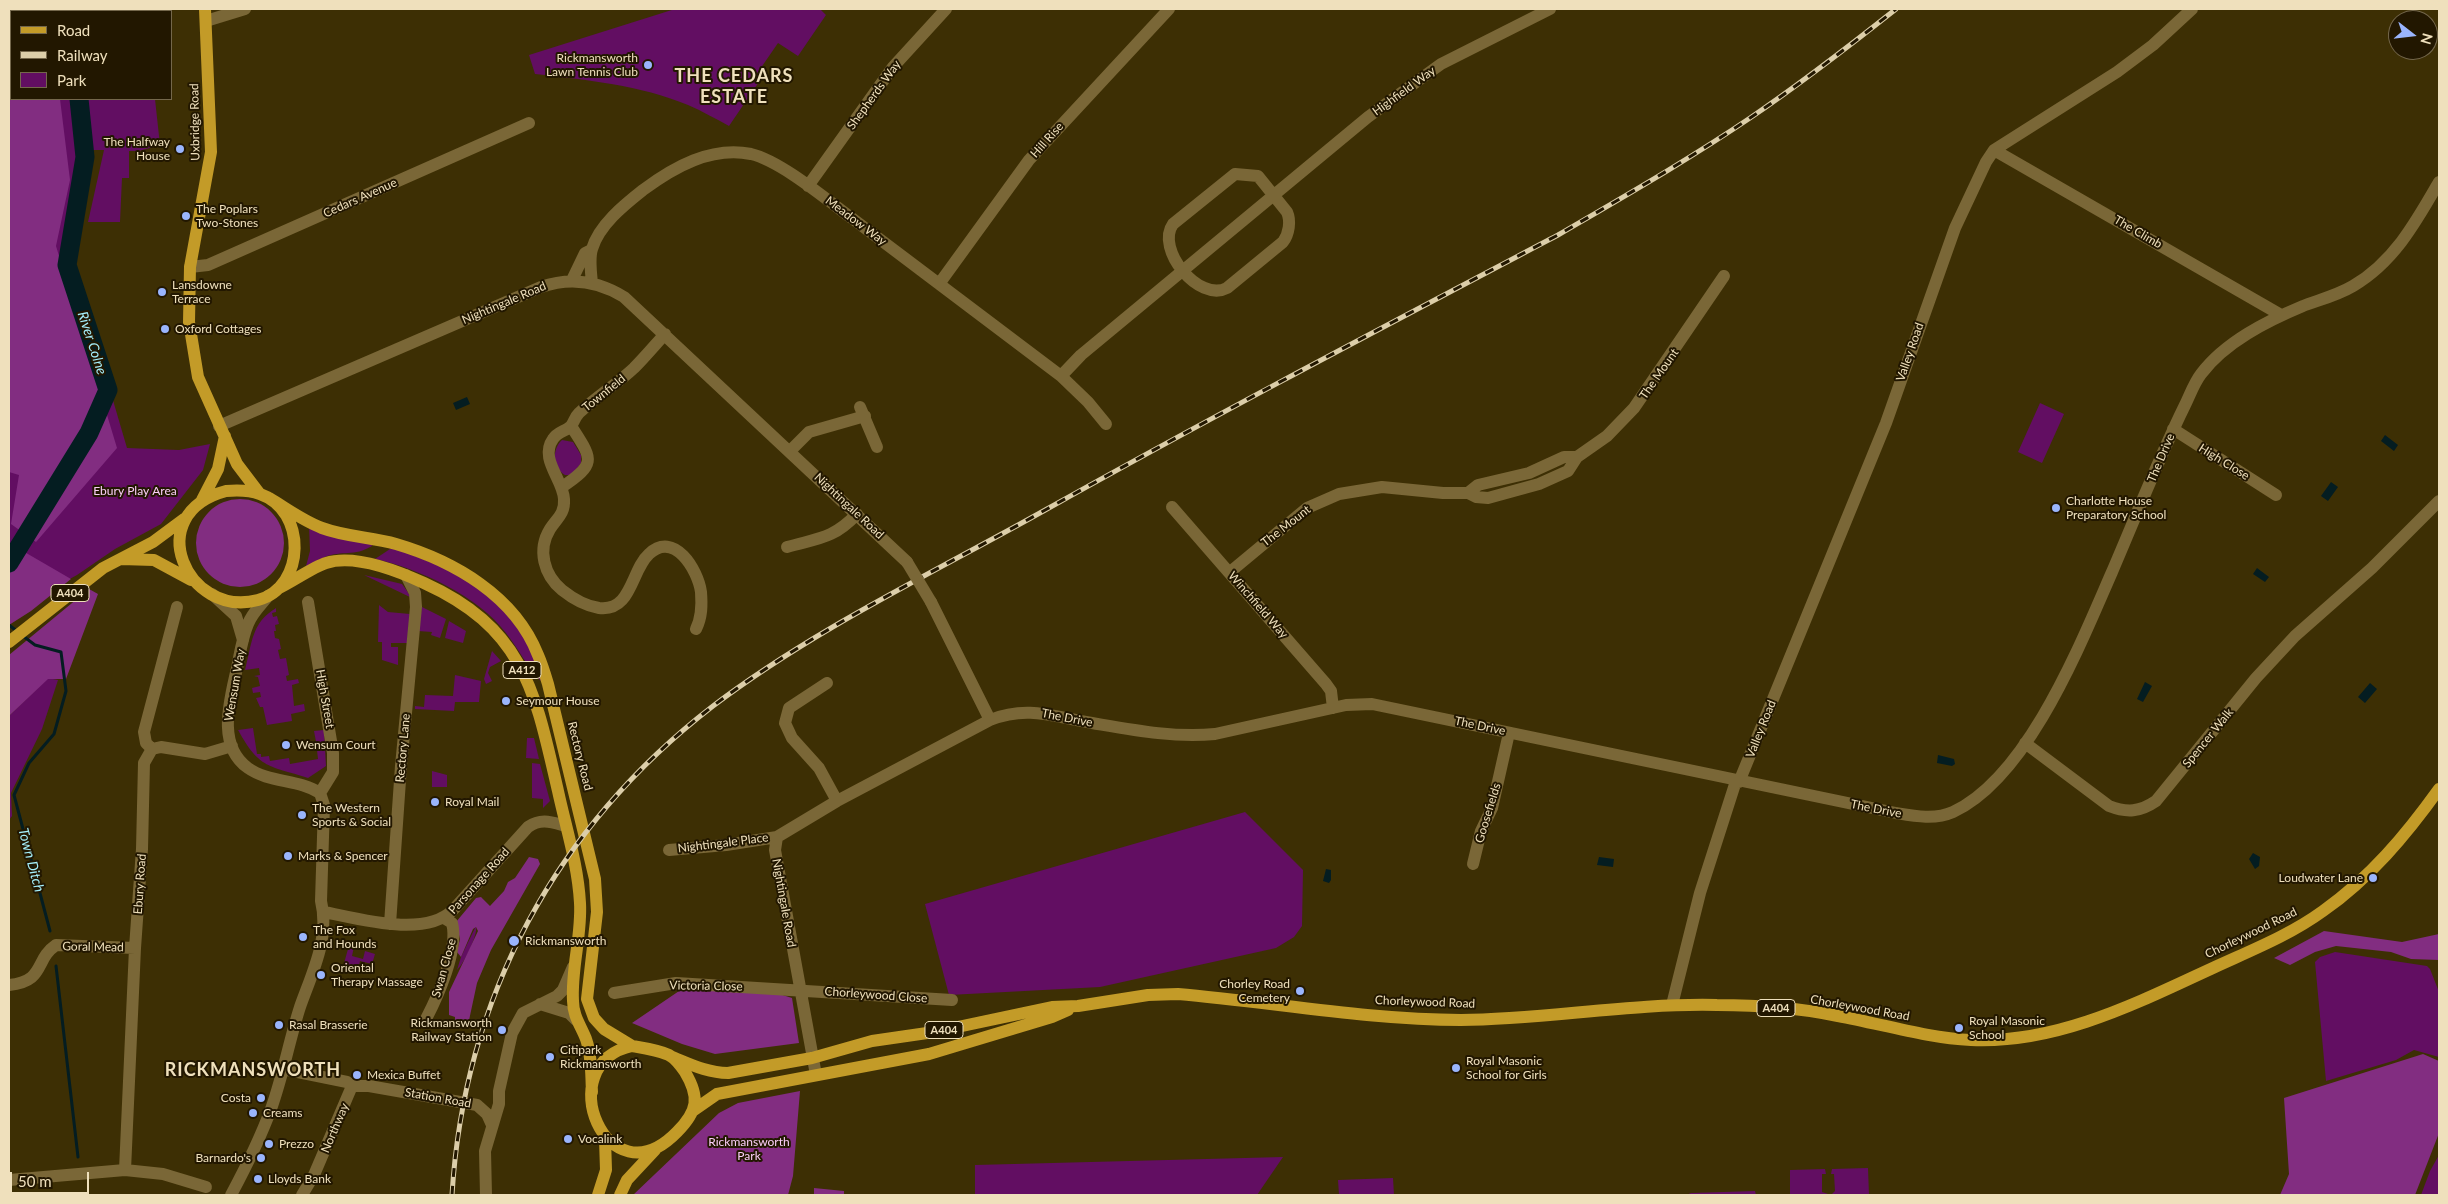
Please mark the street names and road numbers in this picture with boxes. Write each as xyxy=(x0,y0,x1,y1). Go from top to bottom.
street label: Shepherds Way xyxy=(844,58,904,132)
street label: Highfield Way xyxy=(1370,63,1438,119)
street label: Uxbridge Road xyxy=(187,83,203,161)
street label: Hill Rise xyxy=(1027,119,1067,161)
street label: Cedars Avenue xyxy=(321,175,399,221)
street label: Meadow Way xyxy=(823,193,889,249)
street label: The Climb xyxy=(2111,212,2165,252)
street label: Nightingale Road xyxy=(460,279,548,327)
street label: Valley Road xyxy=(1893,321,1927,383)
street label: The Mount xyxy=(1636,346,1682,402)
street label: Townfield xyxy=(580,371,628,415)
street label: The Drive xyxy=(2144,431,2178,485)
street label: High Close xyxy=(2196,441,2252,483)
street label: Nightingale Road xyxy=(811,470,887,542)
street label: The Mount xyxy=(1259,502,1313,550)
street label: Winchfield Way xyxy=(1225,569,1291,641)
road number: A404 xyxy=(51,584,89,602)
street label: Wensum Way xyxy=(222,648,248,722)
road number: A412 xyxy=(503,662,541,678)
street label: High Street xyxy=(313,668,337,730)
street label: Valley Road xyxy=(1743,698,1779,760)
street label: Spencer Walk xyxy=(2180,705,2236,771)
street label: The Drive xyxy=(1040,706,1094,730)
street label: Rectory Lane xyxy=(393,713,413,783)
street label: The Drive xyxy=(1453,714,1507,738)
street label: Rectory Road xyxy=(564,720,596,792)
street label: Goosefields xyxy=(1472,781,1504,845)
street label: The Drive xyxy=(1849,797,1903,821)
street label: Nightingale Place xyxy=(677,830,769,856)
street label: Parsonage Road xyxy=(445,845,513,917)
street label: Ebury Road xyxy=(131,853,149,915)
street label: Nightingale Road xyxy=(769,857,799,949)
street label: Chorleywood Road xyxy=(2203,905,2299,961)
street label: Swan Close xyxy=(429,937,459,999)
street label: Goral Mead xyxy=(62,939,124,955)
street label: Victoria Close xyxy=(669,978,743,994)
street label: Chorleywood Close xyxy=(824,984,928,1006)
street label: Chorleywood Road xyxy=(1809,992,1911,1024)
street label: Chorleywood Road xyxy=(1375,993,1475,1011)
road number: A404 xyxy=(1757,1000,1795,1016)
road number: A404 xyxy=(925,1022,963,1038)
street label: Station Road xyxy=(404,1085,472,1111)
street label: Northway xyxy=(318,1101,352,1155)

